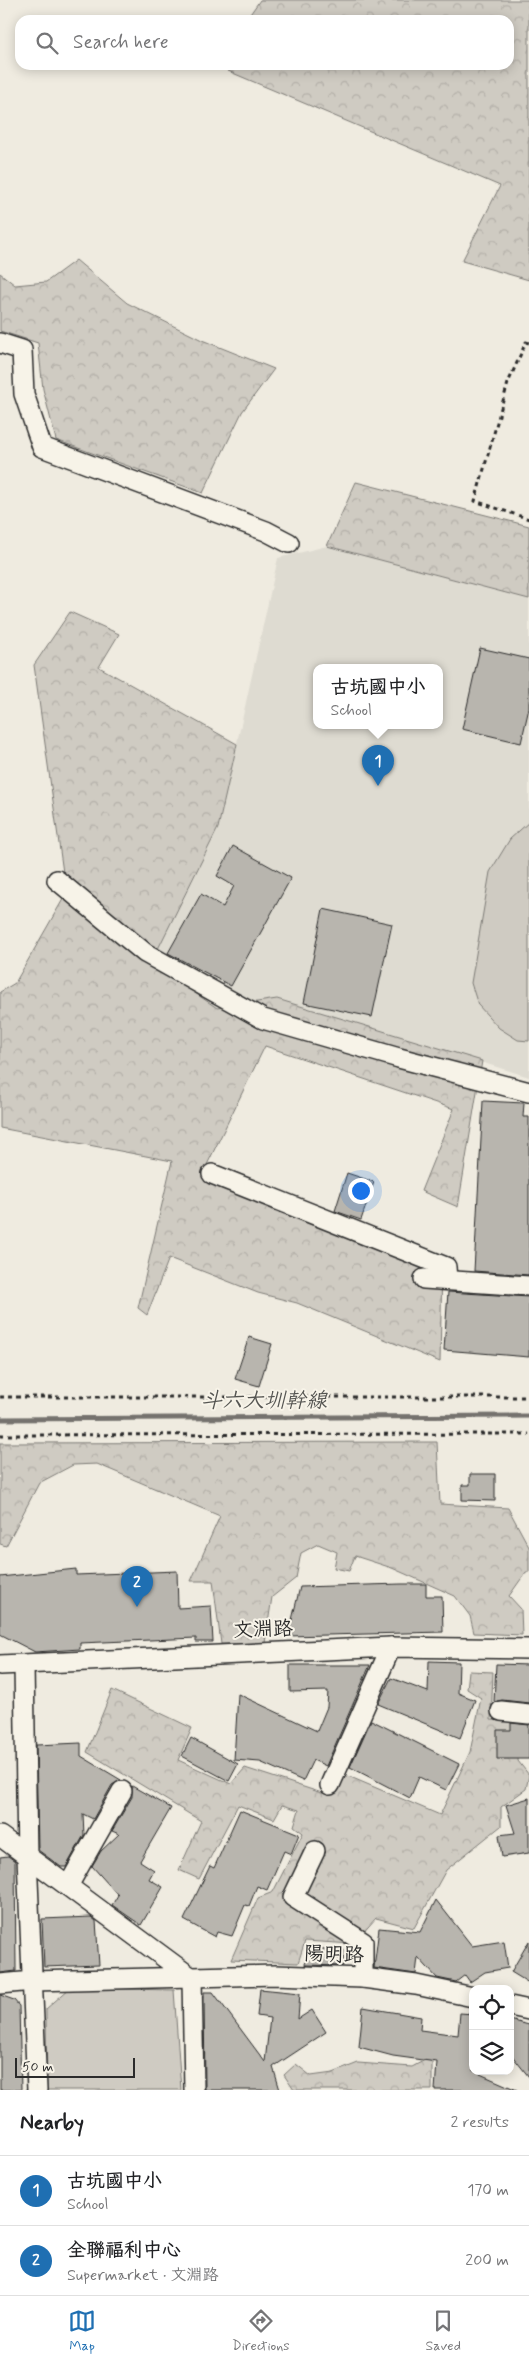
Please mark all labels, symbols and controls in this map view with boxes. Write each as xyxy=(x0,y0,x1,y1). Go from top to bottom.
search box xyxy=(15,15,514,70)
icon: search xyxy=(33,29,61,57)
text: Search here xyxy=(73,30,169,55)
popup xyxy=(313,664,443,729)
text: 古坑國中小 xyxy=(330,675,426,700)
text: School xyxy=(330,700,372,721)
pin: 1 xyxy=(362,745,394,786)
your location xyxy=(348,1178,374,1204)
water label: 斗六大圳幹線 xyxy=(201,1387,328,1415)
pin: 2 xyxy=(121,1566,153,1607)
street label: 文淵路 xyxy=(233,1615,294,1645)
street label: 陽明路 xyxy=(304,1940,365,1970)
map controls xyxy=(469,1985,514,2075)
button: locate xyxy=(469,1985,514,2030)
button: layers xyxy=(469,2030,514,2075)
scale bar xyxy=(15,2055,135,2078)
text: 50 m xyxy=(22,2058,53,2076)
text: Nearby xyxy=(20,2109,84,2137)
text: 2 results xyxy=(451,2112,509,2133)
text: 古坑國中小 xyxy=(67,2169,162,2194)
text: 1 xyxy=(32,2180,40,2201)
text: 170 m xyxy=(467,2180,509,2201)
text: School xyxy=(67,2194,108,2215)
text: 全聯福利中心 xyxy=(67,2238,181,2263)
text: 2 xyxy=(32,2250,40,2271)
text: 200 m xyxy=(465,2250,509,2271)
text: Supermarket · 文淵路 xyxy=(67,2265,219,2286)
tab: Map xyxy=(68,2307,96,2355)
tab: Directions xyxy=(232,2307,290,2355)
tab: Saved xyxy=(426,2307,461,2355)

